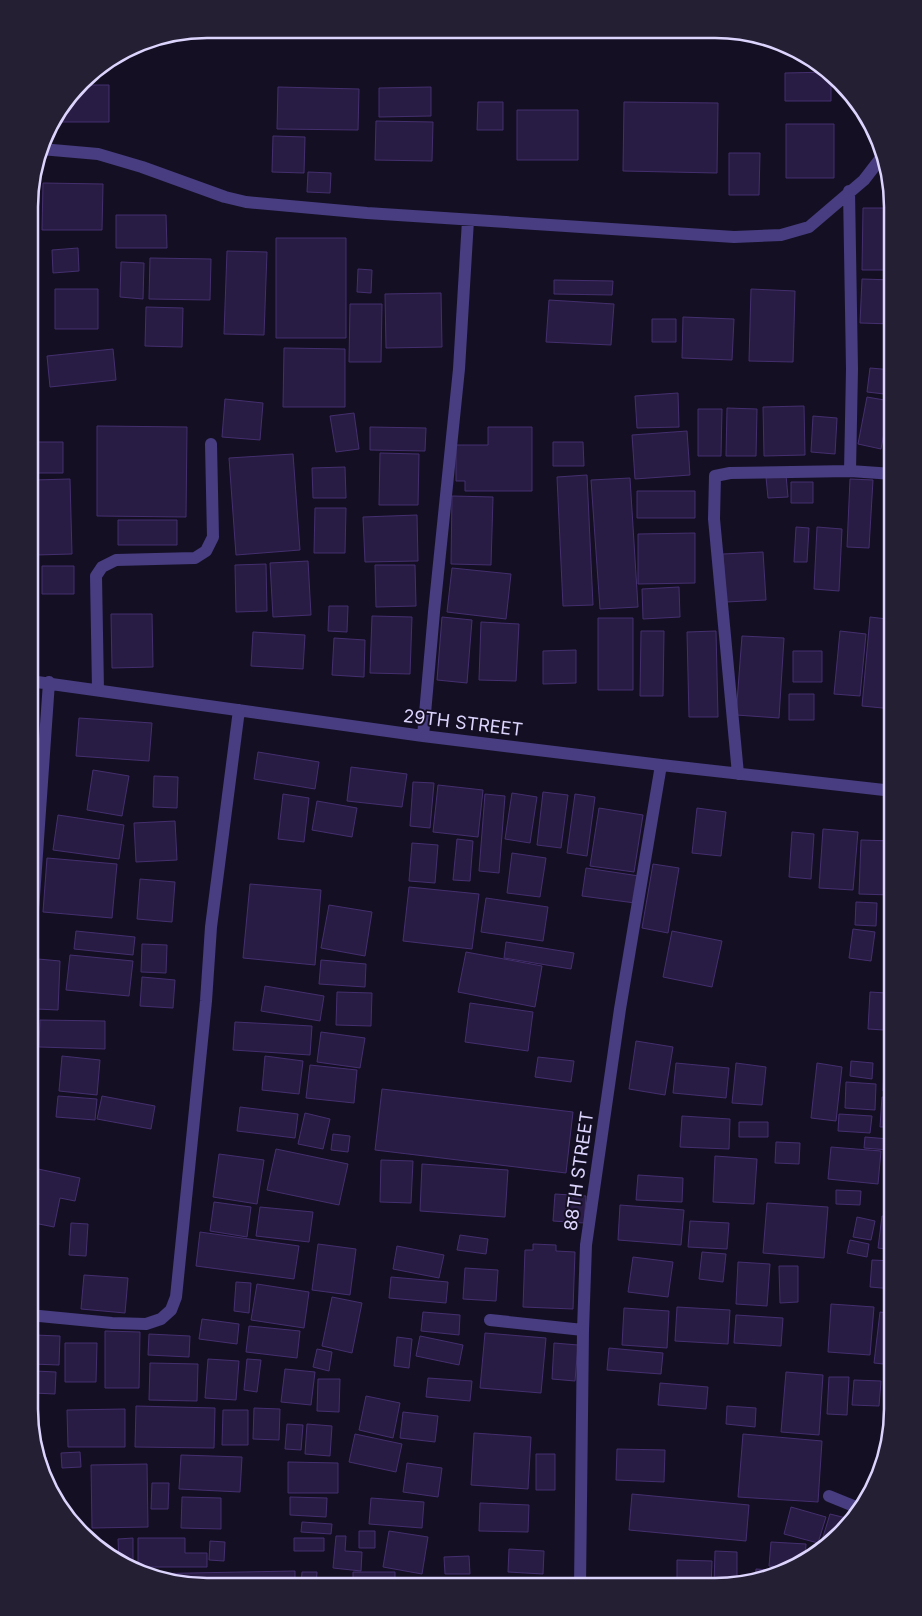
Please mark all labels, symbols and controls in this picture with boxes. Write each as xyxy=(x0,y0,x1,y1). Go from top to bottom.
street label: 29TH STREET xyxy=(402,705,524,740)
street label: 88TH STREET xyxy=(560,1110,597,1232)

